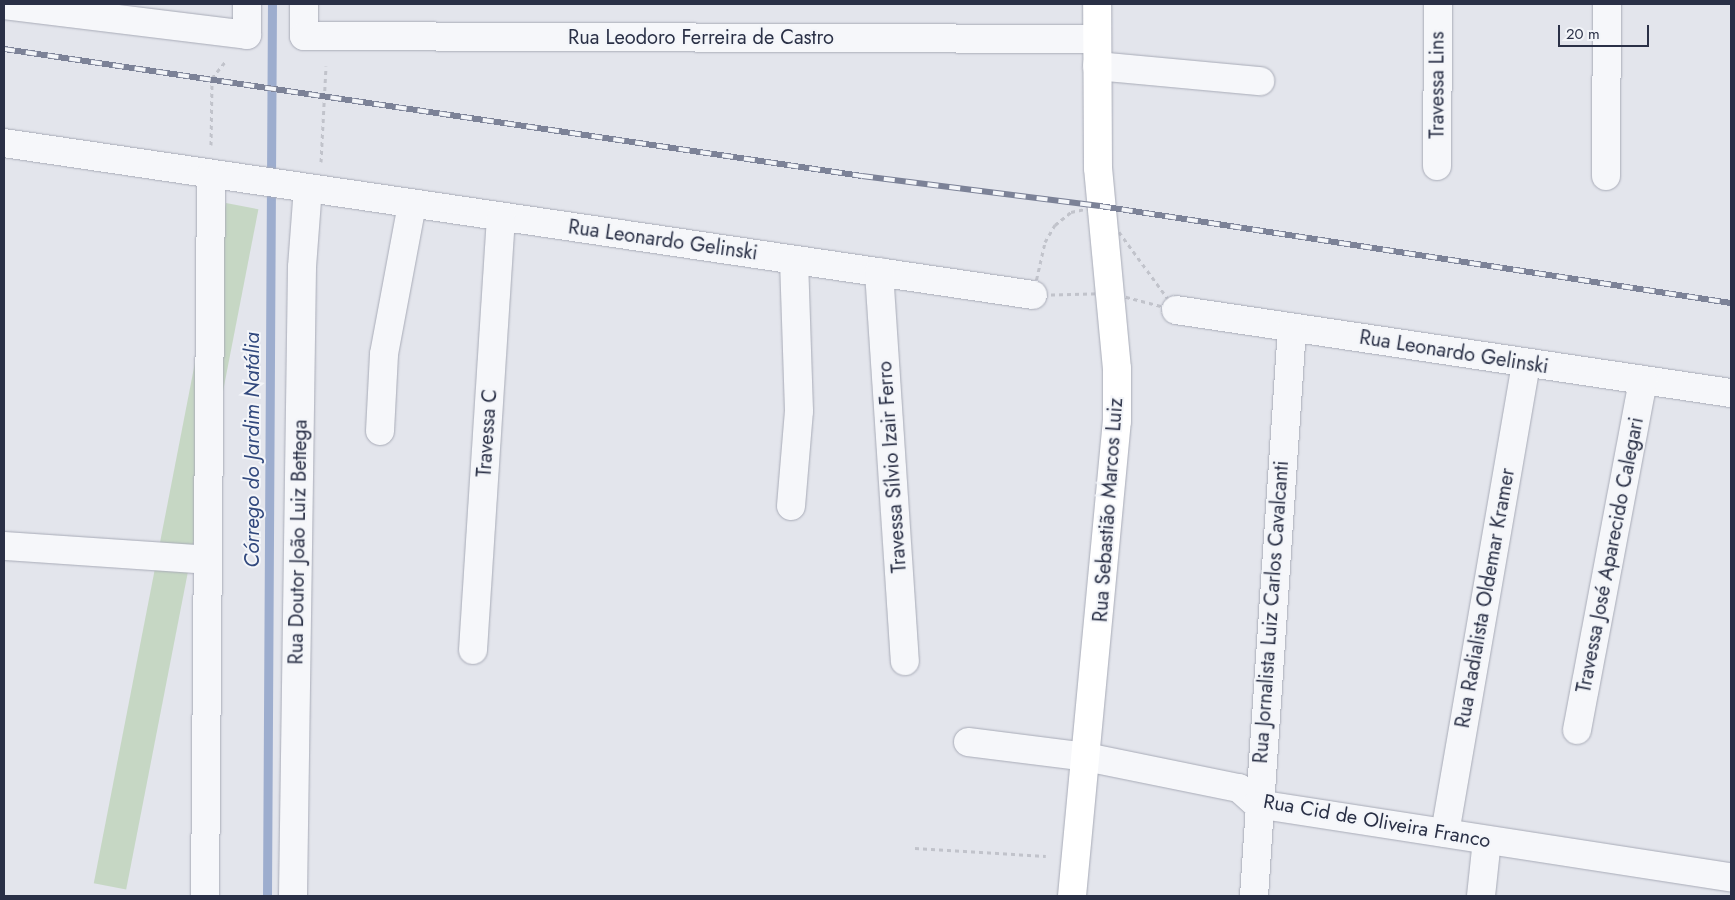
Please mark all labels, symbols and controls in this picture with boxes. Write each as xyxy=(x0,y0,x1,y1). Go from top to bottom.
scale bar xyxy=(1560,15,1651,47)
text: 20 m xyxy=(1566,23,1600,45)
street label: Rua Leodoro Ferreira de Castro xyxy=(568,25,834,49)
street label: Travessa Lins xyxy=(1425,31,1449,139)
street label: Rua Leonardo Gelinski xyxy=(567,215,759,265)
street label: Rua Leonardo Gelinski xyxy=(1358,325,1550,379)
water label: Córrego do Jardim Natália xyxy=(239,332,265,568)
street label: Travessa Sílvio Izair Ferro xyxy=(873,360,911,574)
street label: Travessa C xyxy=(472,388,502,478)
street label: Rua Sebastião Marcos Luiz xyxy=(1088,397,1128,623)
street label: Travessa José Aparecido Calegari xyxy=(1571,415,1649,695)
street label: Rua Doutor João Luiz Bettega xyxy=(284,419,312,665)
street label: Rua Jornalista Luiz Carlos Cavalcanti xyxy=(1248,460,1294,764)
street label: Rua Radialista Oldemar Kramer xyxy=(1450,466,1520,730)
street label: Rua Cid de Oliveira Franco xyxy=(1261,789,1493,853)

